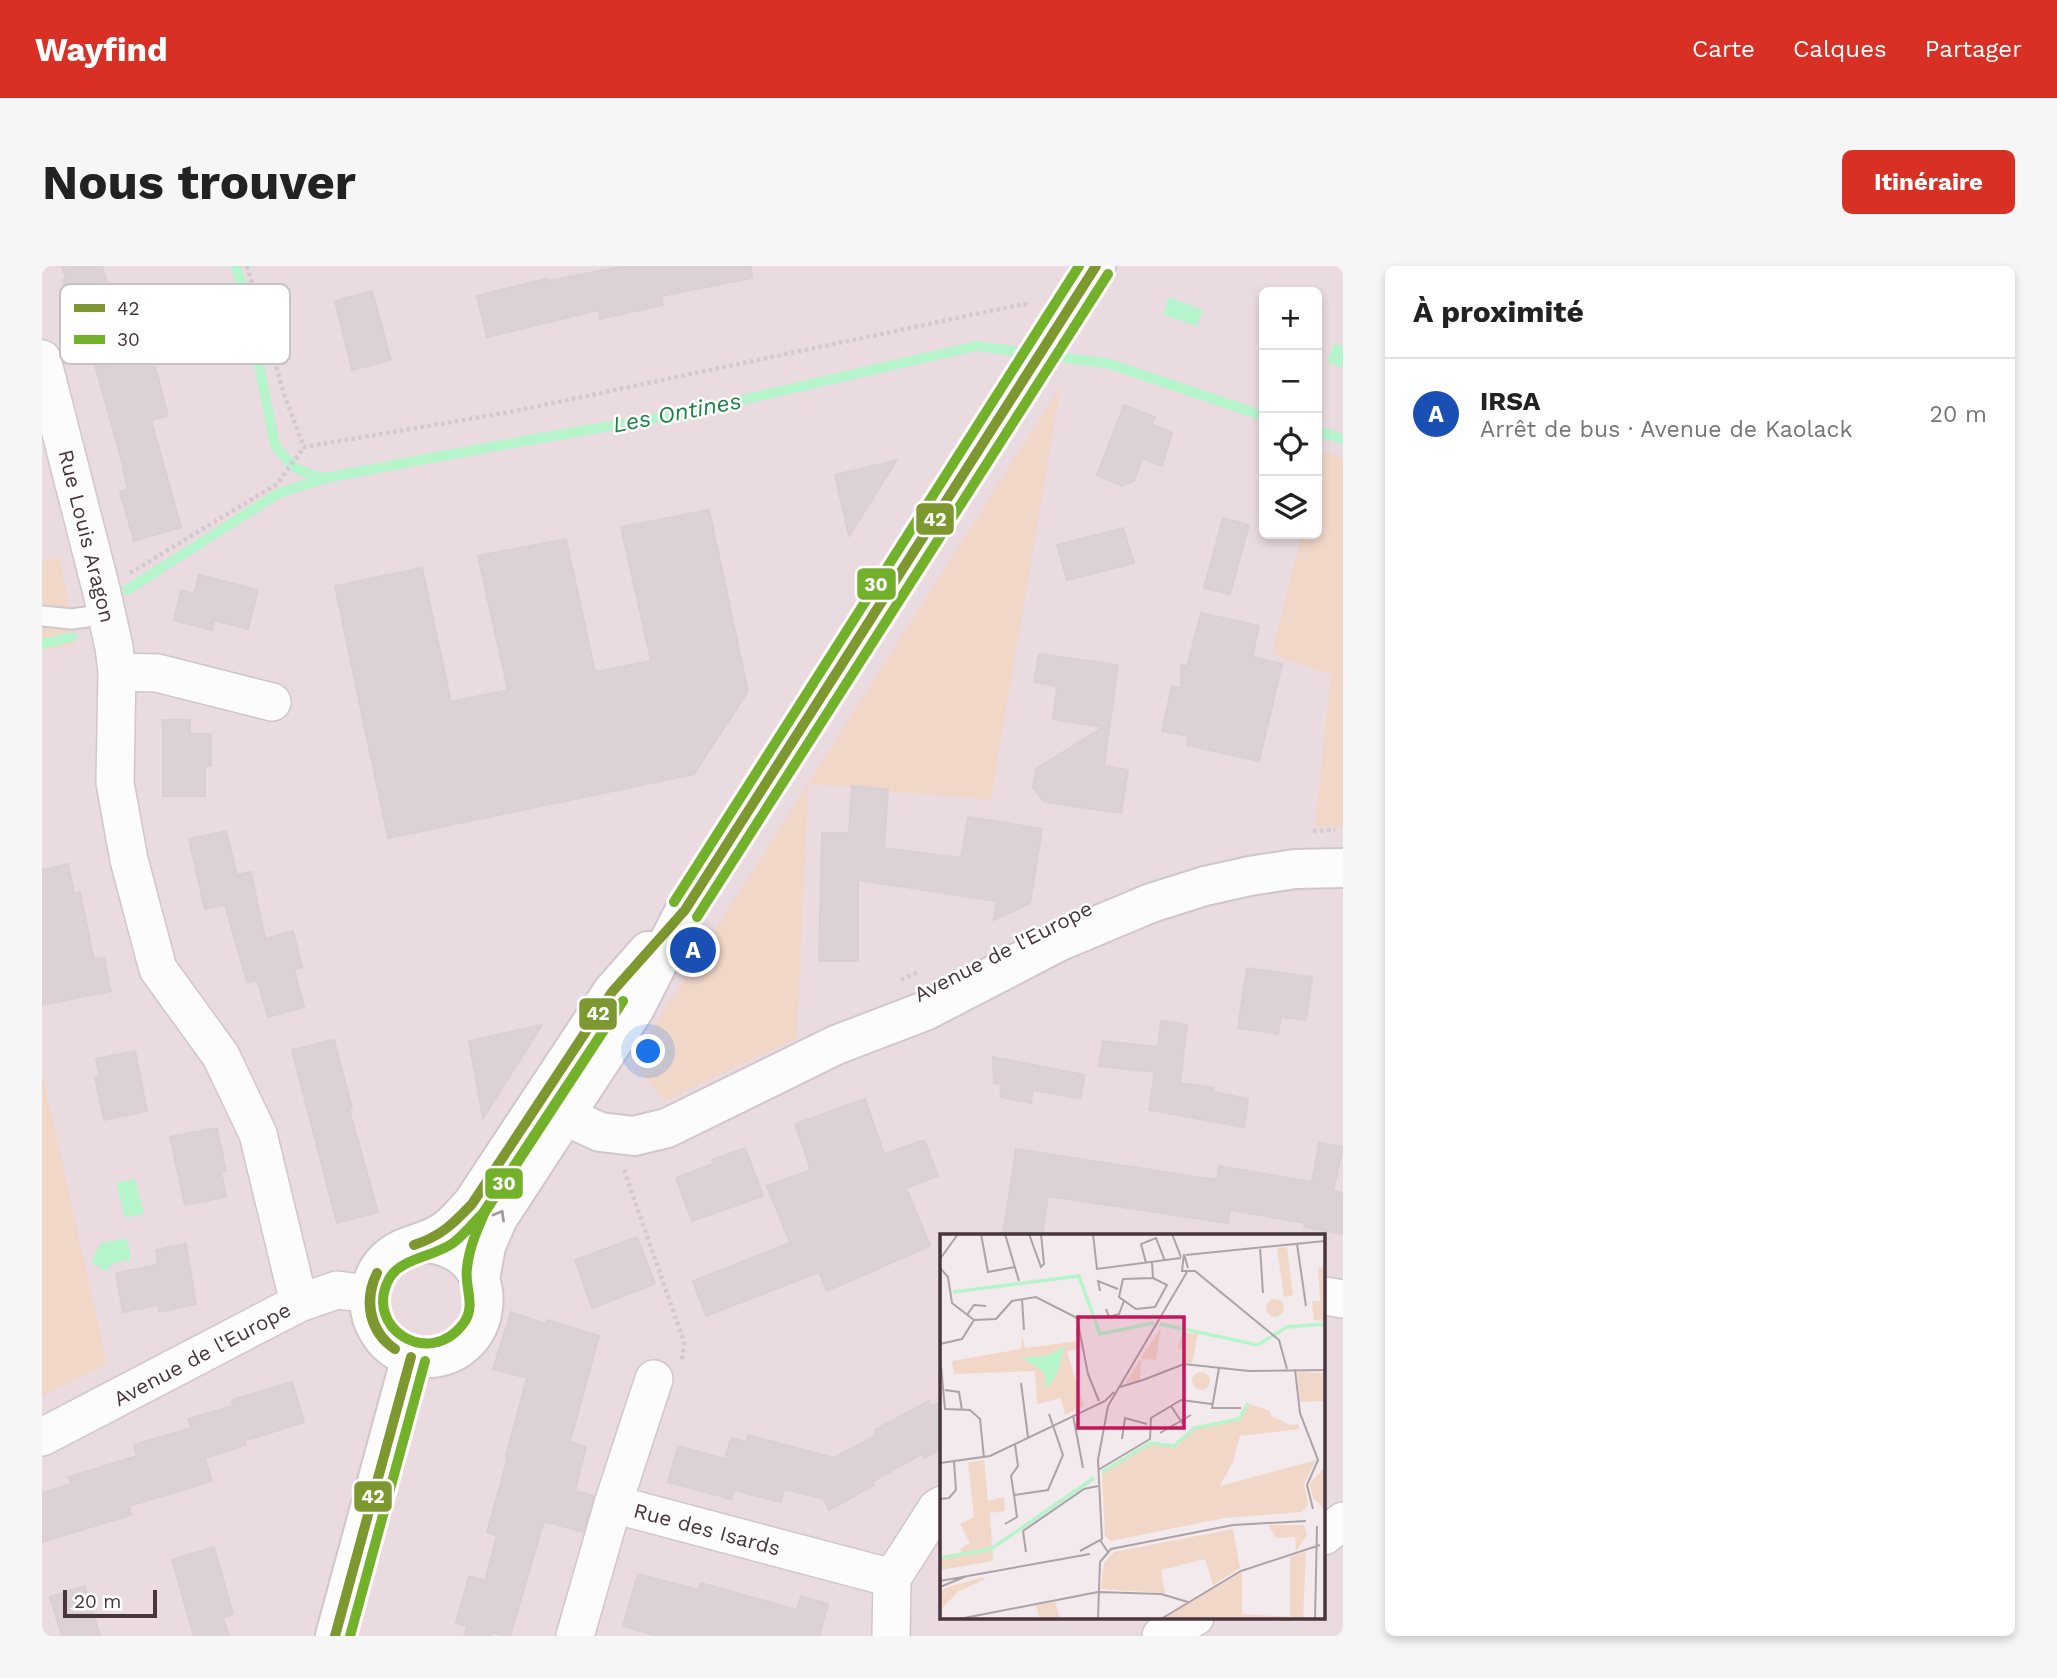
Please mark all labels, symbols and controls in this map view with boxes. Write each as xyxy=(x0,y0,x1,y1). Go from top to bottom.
text: Wayfind xyxy=(35,30,168,69)
text: Carte xyxy=(1692,35,1755,63)
text: Calques xyxy=(1793,35,1887,63)
text: Partager xyxy=(1925,35,2022,63)
button: Itinéraire xyxy=(1842,150,2015,214)
text: Nous trouver xyxy=(42,153,356,211)
legend xyxy=(60,284,290,364)
map controls xyxy=(1259,287,1322,539)
button: + xyxy=(1259,287,1322,350)
text: À proximité xyxy=(1413,294,1584,329)
text: 42 xyxy=(117,297,140,320)
text: 30 xyxy=(117,328,140,351)
button: − xyxy=(1259,350,1322,413)
text: IRSA xyxy=(1480,386,1540,416)
water label: Les Ontines xyxy=(611,387,744,439)
text: A xyxy=(1428,401,1444,428)
text: 20 m xyxy=(1930,401,1987,428)
button: locate xyxy=(1259,413,1322,476)
text: Arrêt de bus · Avenue de Kaolack xyxy=(1480,416,1853,443)
street label: Rue Louis Aragon xyxy=(53,447,121,625)
button: layers xyxy=(1259,476,1322,539)
line badge: 42 xyxy=(915,502,955,536)
text: 42 xyxy=(923,508,947,531)
line badge: 30 xyxy=(856,567,897,601)
text: 30 xyxy=(864,573,888,596)
street label: Avenue de l'Europe xyxy=(910,895,1096,1007)
pin: A xyxy=(670,924,716,976)
line badge: 42 xyxy=(578,997,618,1031)
text: 42 xyxy=(586,1002,610,1025)
your location xyxy=(631,1034,665,1068)
line badge: 30 xyxy=(484,1167,524,1200)
text: 30 xyxy=(492,1172,516,1195)
one-way arrow xyxy=(492,1210,505,1222)
inset map xyxy=(940,1234,1325,1618)
street label: Avenue de l'Europe xyxy=(109,1297,295,1411)
line badge: 42 xyxy=(353,1480,393,1513)
text: 42 xyxy=(361,1485,385,1508)
street label: Rue des Isards xyxy=(631,1497,783,1561)
scale bar xyxy=(63,1587,158,1619)
text: 20 m xyxy=(74,1590,121,1613)

